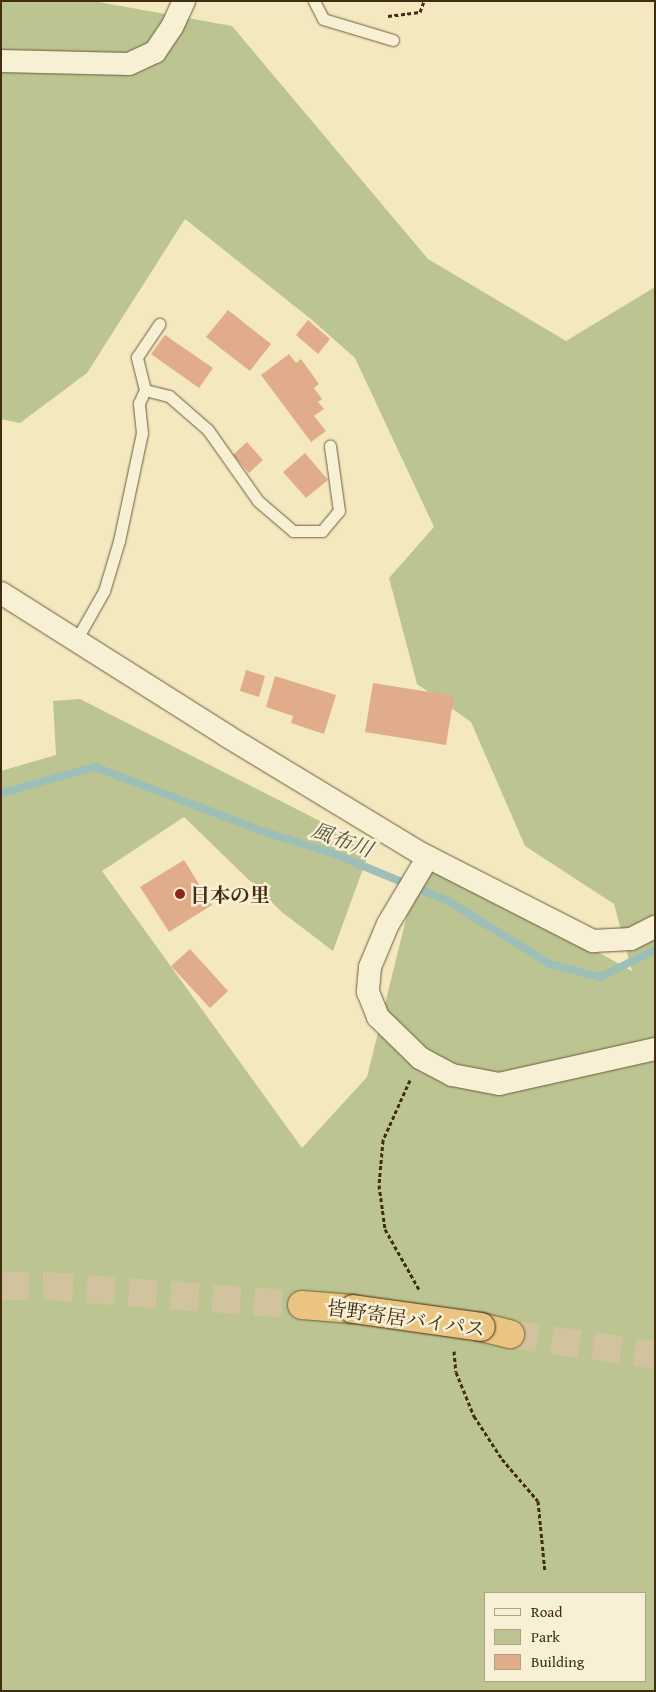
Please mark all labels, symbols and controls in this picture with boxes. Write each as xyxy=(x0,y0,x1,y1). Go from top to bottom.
water label: 風布川 xyxy=(308,817,376,863)
place label: 日本の里 xyxy=(190,882,270,906)
marker: 日本の里 xyxy=(174,888,186,900)
street label: 皆野寄居バイパス xyxy=(325,1295,487,1341)
legend xyxy=(483,1592,646,1682)
text: Road xyxy=(531,1601,562,1622)
text: Park xyxy=(531,1626,560,1647)
text: Building xyxy=(531,1651,584,1672)

